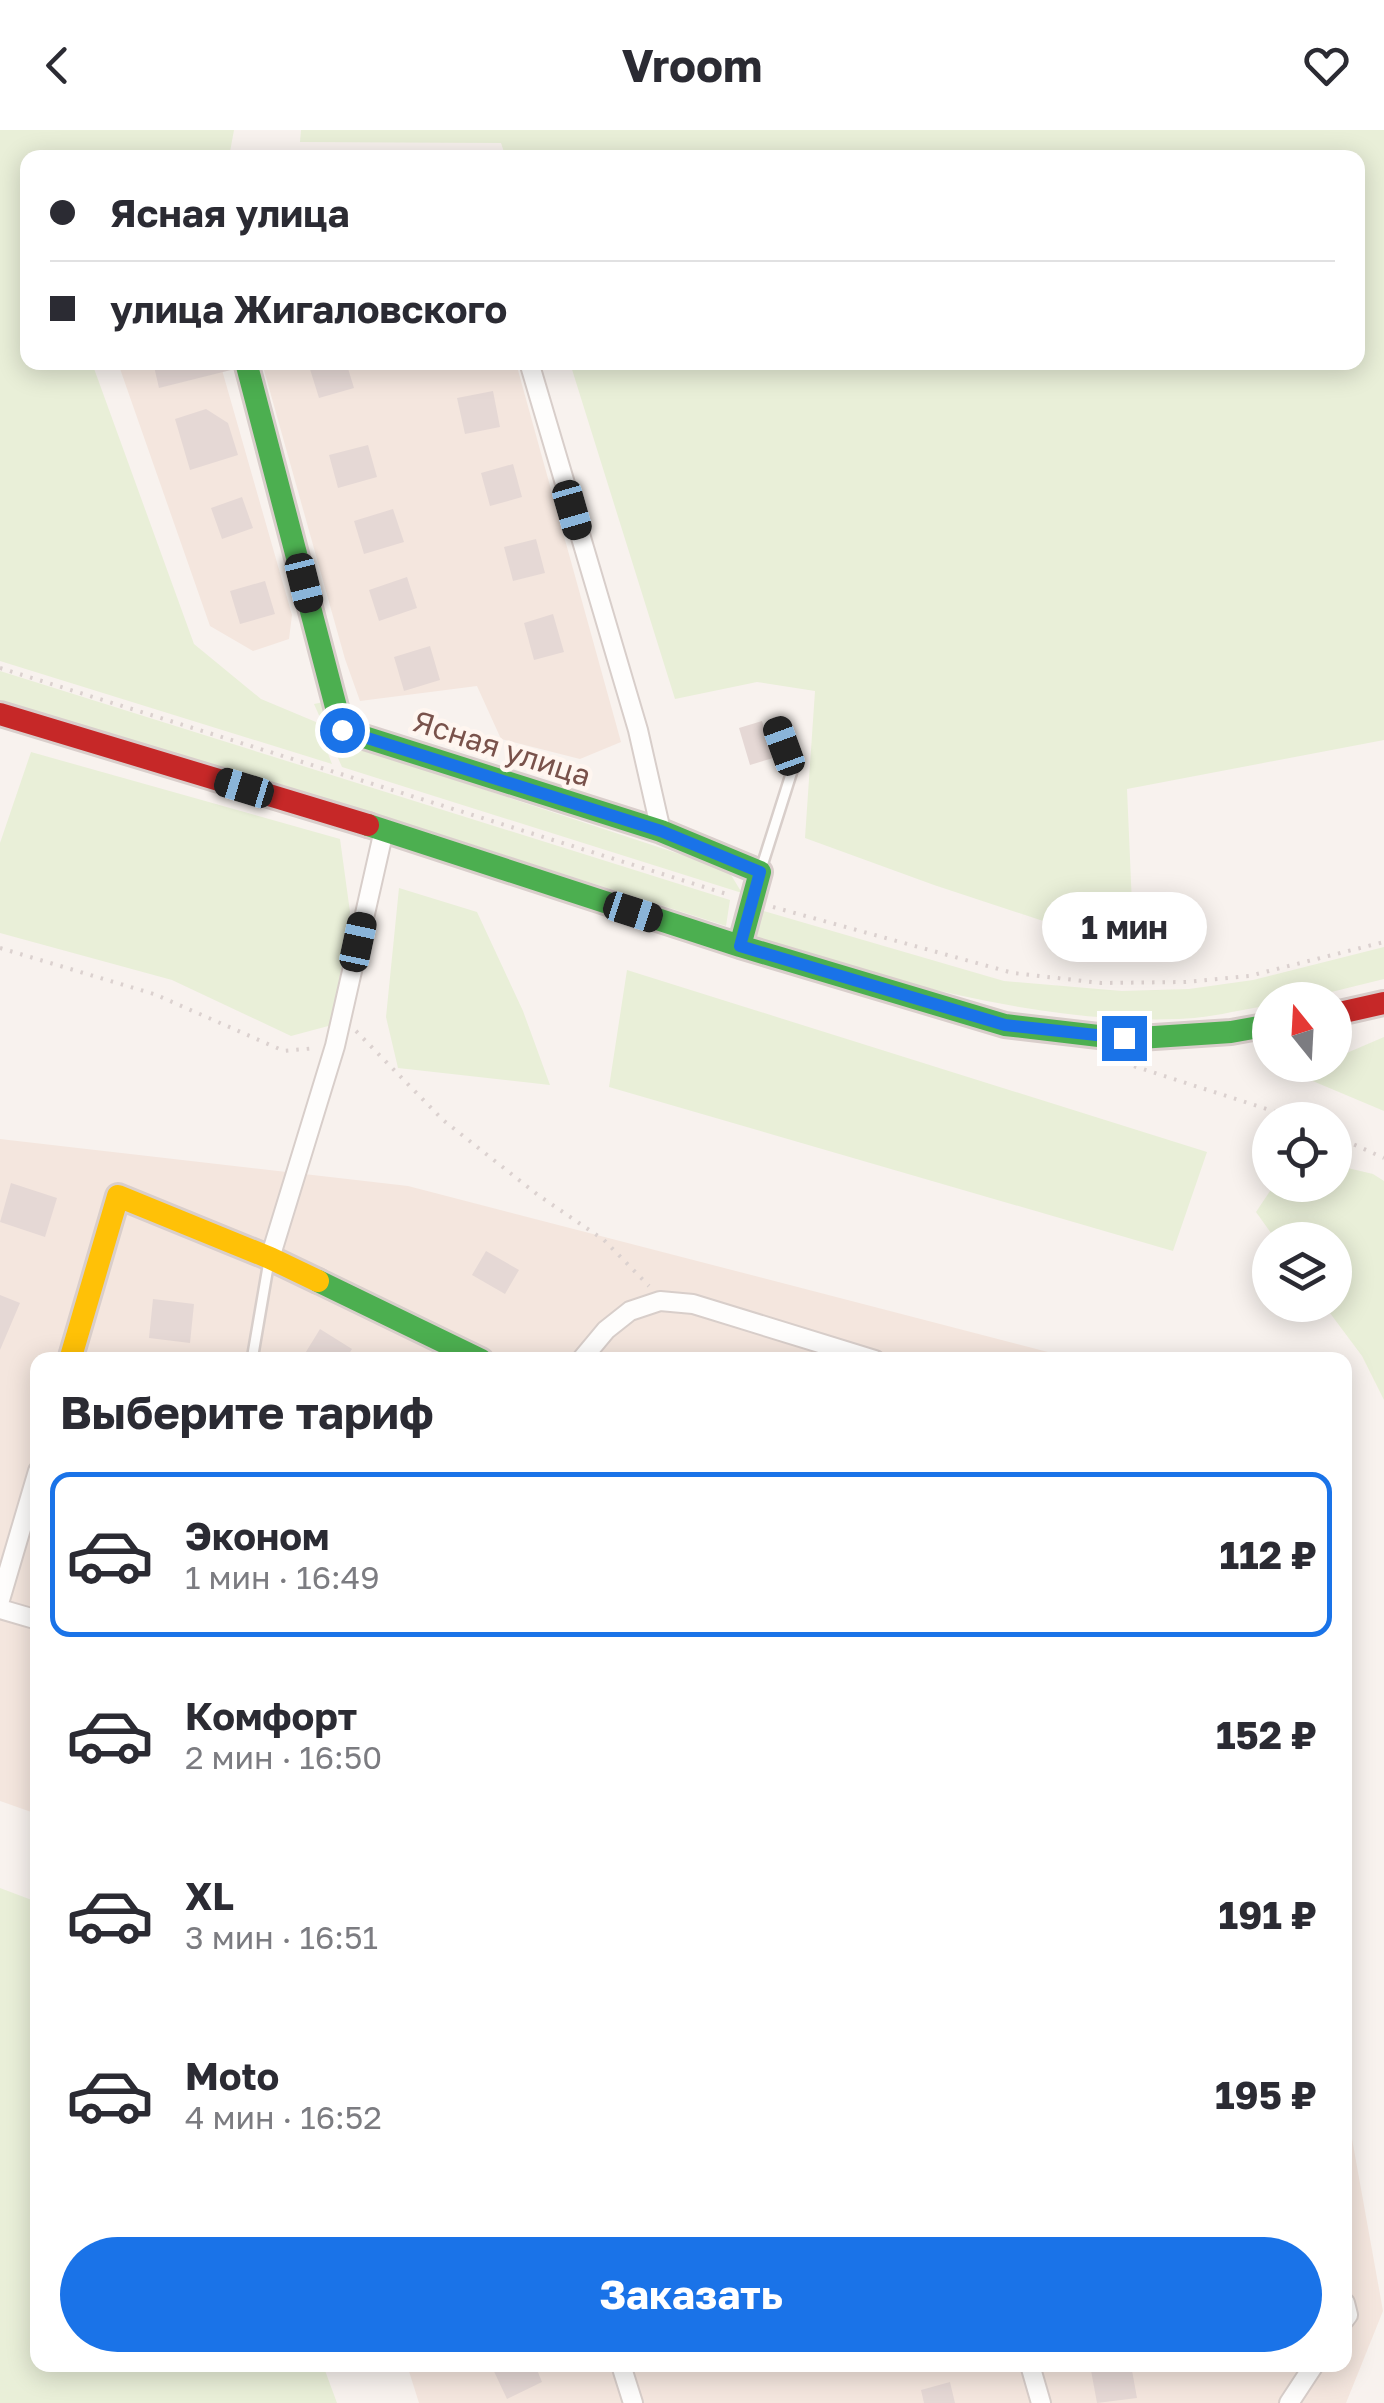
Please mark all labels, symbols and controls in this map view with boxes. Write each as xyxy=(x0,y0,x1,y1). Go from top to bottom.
icon: back xyxy=(30,38,85,93)
text: Vroom xyxy=(622,38,762,92)
icon: heart xyxy=(1299,38,1354,93)
text: Ясная улица xyxy=(110,190,349,235)
text: улица Жигаловского xyxy=(110,286,507,331)
car xyxy=(549,477,595,543)
car xyxy=(282,550,326,616)
street label: Ясная улица xyxy=(409,702,596,794)
route start xyxy=(320,708,365,753)
car xyxy=(760,713,808,779)
car xyxy=(211,765,277,811)
car xyxy=(600,888,666,936)
callout: 1 мин xyxy=(1042,893,1206,963)
text: 1 мин xyxy=(1081,908,1168,946)
car xyxy=(337,910,379,974)
north arrow xyxy=(1252,982,1352,1082)
map controls xyxy=(1252,982,1352,1322)
route end xyxy=(1102,1016,1147,1061)
button: locate xyxy=(1252,1102,1352,1202)
button: layers xyxy=(1252,1222,1352,1322)
text: Выберите тариф xyxy=(60,1385,434,1439)
icon: car xyxy=(65,1510,155,1600)
text: Эконом xyxy=(185,1513,329,1558)
text: 112 ₽ xyxy=(1220,1532,1317,1577)
text: 1 мин · 16:49 xyxy=(185,1558,380,1596)
icon: car xyxy=(65,1690,155,1780)
text: Комфорт xyxy=(185,1693,357,1738)
text: 152 ₽ xyxy=(1216,1712,1317,1757)
text: 2 мин · 16:50 xyxy=(185,1738,382,1776)
icon: car xyxy=(65,1870,155,1960)
text: XL xyxy=(185,1873,234,1918)
text: 191 ₽ xyxy=(1219,1892,1317,1937)
text: 3 мин · 16:51 xyxy=(185,1918,378,1956)
icon: car xyxy=(65,2050,155,2140)
text: Moto xyxy=(185,2053,279,2098)
text: 195 ₽ xyxy=(1215,2072,1317,2117)
text: 4 мин · 16:52 xyxy=(185,2098,382,2136)
button: Заказать xyxy=(60,2237,1322,2352)

